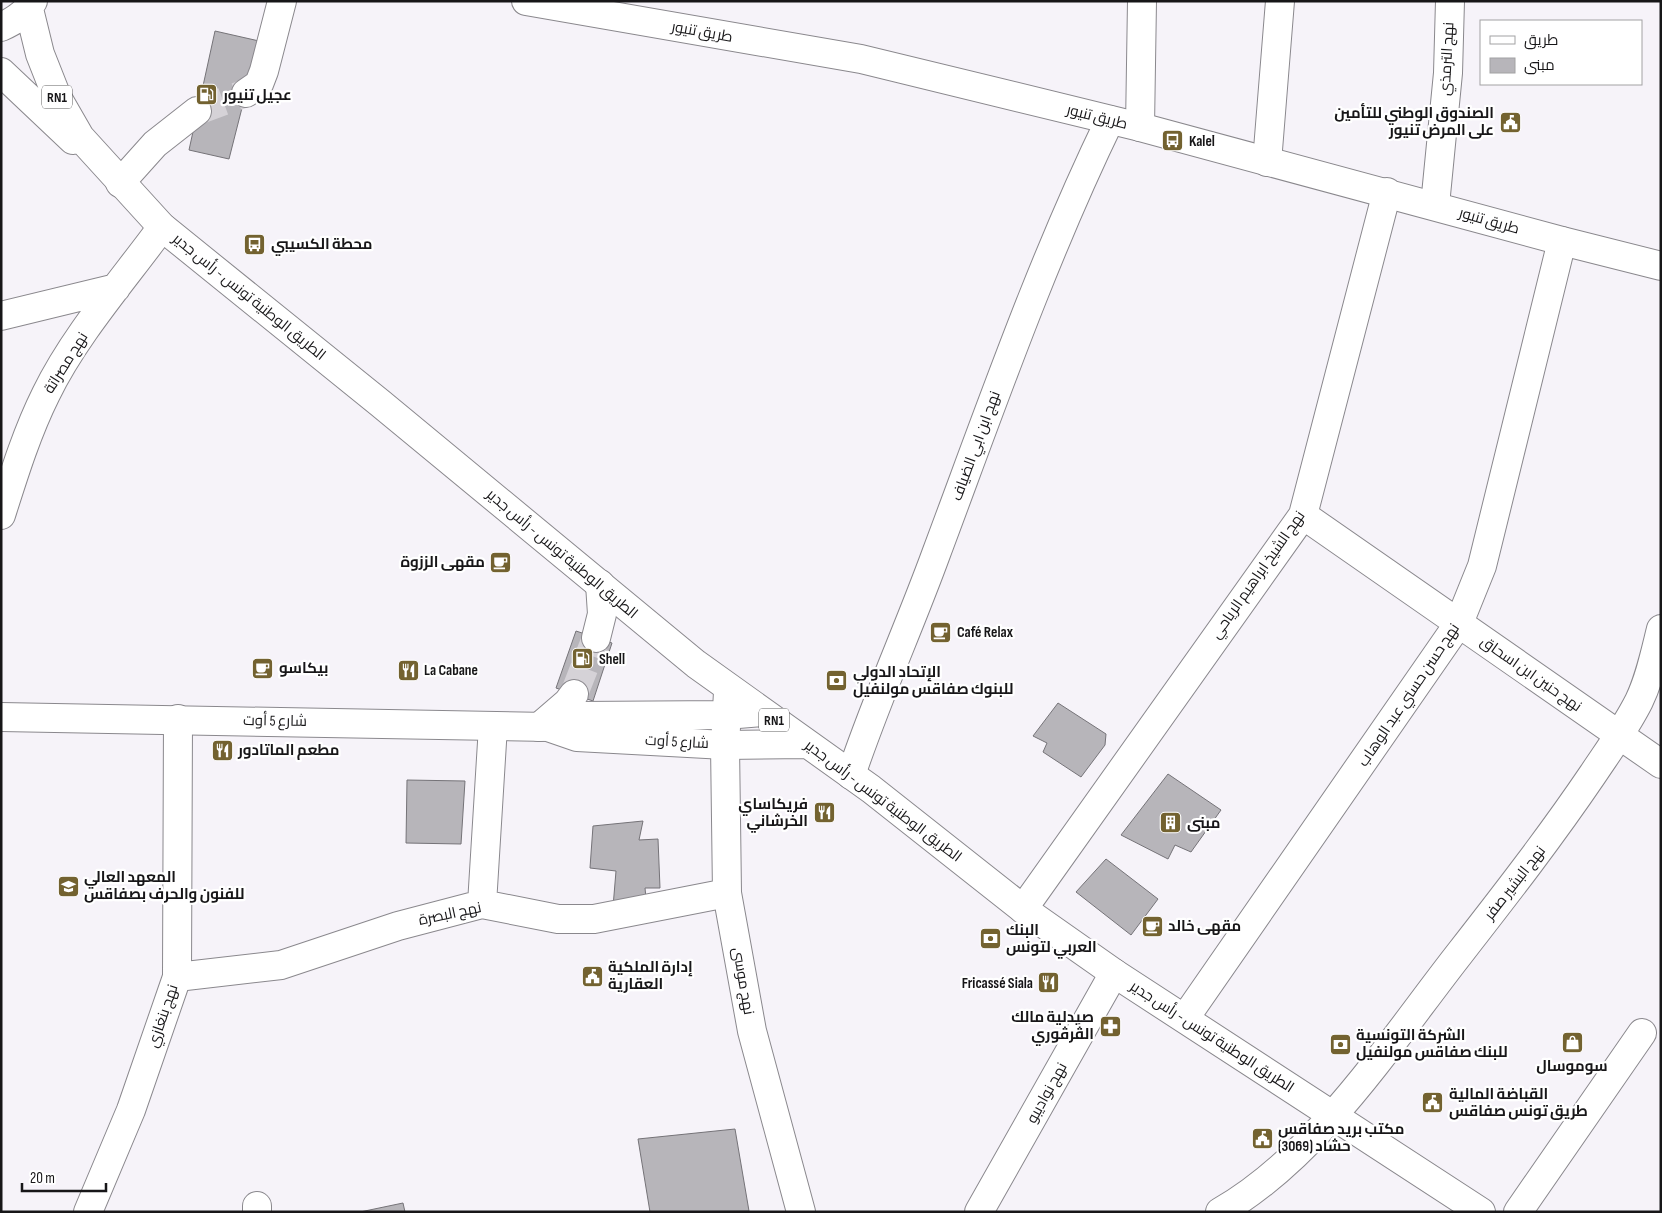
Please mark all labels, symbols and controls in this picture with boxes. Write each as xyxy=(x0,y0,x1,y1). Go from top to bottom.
street label: طريق تنيور xyxy=(669,17,734,47)
legend xyxy=(1480,20,1642,85)
street label: نهج الترمذي xyxy=(1436,22,1460,96)
text: طريق xyxy=(1524,31,1558,50)
text: مبنى xyxy=(1524,56,1555,75)
fuel station icon: عجيل تنيور xyxy=(195,83,219,107)
road number: RN1 xyxy=(42,85,72,108)
place label: عجيل تنيور xyxy=(222,86,292,105)
street label: طريق تنيور xyxy=(1064,100,1129,134)
place label: الصندوق الوطني للتأمين على المرض تنيور xyxy=(1334,103,1494,140)
public building icon: الصندوق الوطني للتأمين على المرض تنيور xyxy=(1498,110,1522,134)
bus stop icon: Kalel xyxy=(1161,129,1185,153)
place label: Kalel xyxy=(1189,132,1215,151)
street label: طريق تنيور xyxy=(1456,203,1521,239)
street label: الطريق الوطنية تونس - رأس جدير xyxy=(168,228,330,365)
bus stop icon: محطة الكسيبي xyxy=(243,232,267,256)
place label: محطة الكسيبي xyxy=(271,235,373,256)
street label: نهج مصراتة xyxy=(40,329,93,398)
street label: نهج ابن ابي الضياف xyxy=(947,388,1007,504)
street label: الطريق الوطنية تونس - رأس جدير xyxy=(482,484,642,623)
street label: نهج الشيخ ابراهيم الرياحي xyxy=(1207,507,1311,644)
cafe icon: مقهى الززوة xyxy=(489,550,513,574)
place label: مقهى الززوة xyxy=(401,553,485,572)
cafe icon: Café Relax xyxy=(929,620,953,644)
street label: نهج حسن حسني عبد الوهاب xyxy=(1354,620,1466,771)
place label: Café Relax xyxy=(957,623,1014,642)
street label: نهج حنين ابن اسحاق xyxy=(1476,632,1585,717)
fuel station icon: Shell xyxy=(571,647,595,671)
place label: Shell xyxy=(599,650,625,669)
cafe icon: بيكاسو xyxy=(251,656,275,680)
restaurant icon: La Cabane xyxy=(396,658,420,682)
place label: بيكاسو xyxy=(279,659,328,678)
place label: La Cabane xyxy=(424,661,478,680)
place label: الإتحاد الدولي للبنوك صفاقس مولنفيل xyxy=(853,663,1013,699)
bank icon: الإتحاد الدولي للبنوك صفاقس مولنفيل xyxy=(825,669,849,693)
road number: RN1 xyxy=(759,708,789,732)
street label: شارع 5 أوت xyxy=(243,710,307,732)
street label: شارع 5 أوت xyxy=(645,730,709,754)
street label: الطريق الوطنية تونس - رأس جدير xyxy=(800,734,966,866)
restaurant icon: مطعم الماتادور xyxy=(210,738,234,762)
place label: مطعم الماتادور xyxy=(237,741,339,760)
place label: فريكاساي الخرشاني xyxy=(738,795,808,833)
restaurant icon: فريكاساي الخرشاني xyxy=(812,801,836,825)
building icon: مبنى xyxy=(1159,811,1183,835)
place label: مبنى xyxy=(1187,814,1220,833)
street label: نهج البشير صفر xyxy=(1480,842,1551,925)
place label: المعهد العالي للفنون والحرف بصفاقس xyxy=(84,868,245,904)
school or university icon: المعهد العالي للفنون والحرف بصفاقس xyxy=(56,874,80,898)
street label: نهج البصرة xyxy=(417,898,483,931)
cafe icon: مقهى خالد xyxy=(1140,914,1164,938)
place label: مقهى خالد xyxy=(1168,917,1241,936)
place label: البنك العربي لتونس xyxy=(1006,921,1097,959)
bank icon: البنك العربي لتونس xyxy=(978,927,1002,951)
street label: نهج موسى xyxy=(727,946,758,1016)
place label: إدارة الملكية العقارية xyxy=(608,958,693,994)
public building icon: إدارة الملكية العقارية xyxy=(580,964,604,988)
restaurant icon: Fricassé Siala xyxy=(1037,971,1061,995)
place label: Fricassé Siala xyxy=(962,974,1033,993)
street label: الطريق الوطنية تونس - رأس جدير xyxy=(1126,975,1298,1097)
street label: نهج بنغازي xyxy=(143,982,185,1051)
place label: صيدلية مالك الڤرڤوري xyxy=(1011,1008,1094,1046)
pharmacy icon: صيدلية مالك الڤرڤوري xyxy=(1098,1014,1122,1038)
place label: الشركة التونسية للبنك صفاقس مولنفيل xyxy=(1356,1026,1508,1062)
shop icon: سوموسال xyxy=(1560,1031,1584,1055)
bank icon: الشركة التونسية للبنك صفاقس مولنفيل xyxy=(1328,1032,1352,1056)
place label: سوموسال xyxy=(1536,1057,1608,1076)
street label: نهج نواديبو xyxy=(1023,1059,1072,1127)
place label: القباضة المالية طريق تونس صفاقس xyxy=(1449,1085,1588,1121)
public building icon: القباضة المالية طريق تونس صفاقس xyxy=(1421,1091,1445,1115)
place label: مكتب بريد صفاقس حشاد (3069) xyxy=(1278,1120,1404,1156)
public building icon: مكتب بريد صفاقس حشاد (3069) xyxy=(1250,1126,1274,1150)
scale bar xyxy=(22,1160,106,1192)
text: 20 m xyxy=(30,1169,55,1188)

